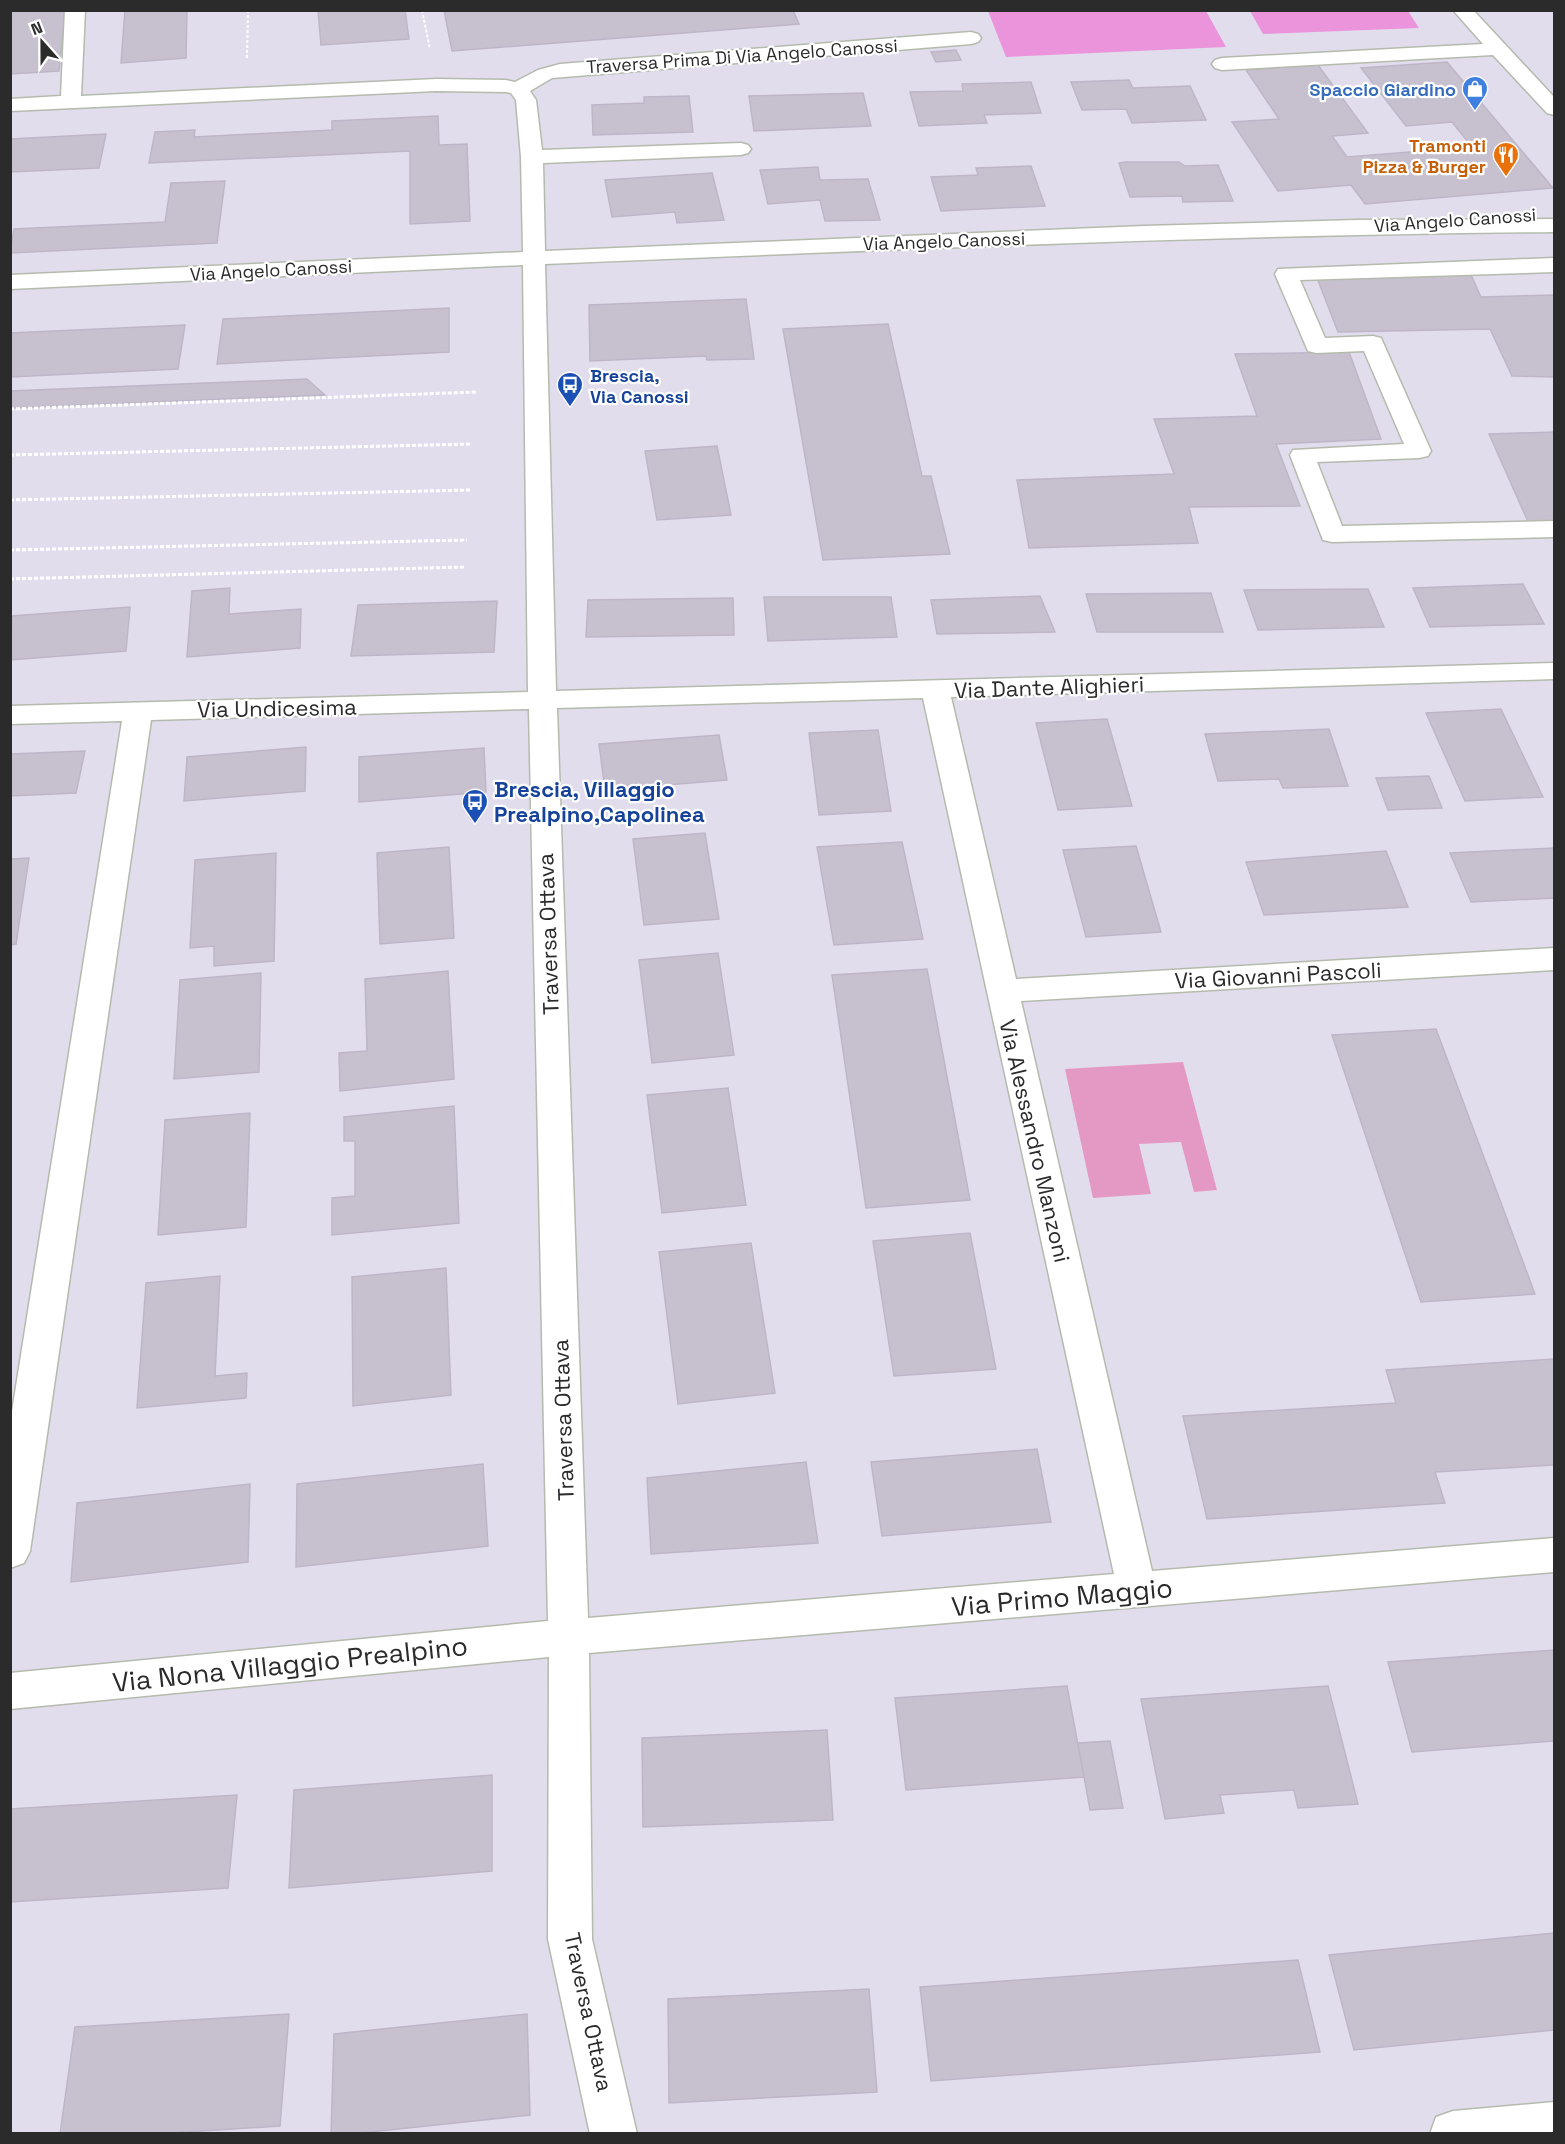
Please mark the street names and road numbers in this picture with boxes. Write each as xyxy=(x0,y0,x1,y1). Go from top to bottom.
street label: Traversa Prima Di Via Angelo Canossi xyxy=(585,34,899,78)
street label: Via Angelo Canossi xyxy=(1373,203,1537,237)
street label: Via Angelo Canossi xyxy=(862,227,1026,255)
street label: Via Angelo Canossi xyxy=(189,254,353,286)
street label: Via Dante Alighieri xyxy=(953,670,1145,704)
street label: Via Undicesima xyxy=(197,693,357,723)
street label: Traversa Ottava xyxy=(531,852,565,1015)
street label: Via Giovanni Pascoli xyxy=(1174,956,1382,994)
street label: Via Alessandro Manzoni xyxy=(993,1017,1077,1265)
street label: Traversa Ottava xyxy=(546,1338,580,1501)
street label: Via Primo Maggio xyxy=(950,1570,1174,1624)
street label: Via Nona Villaggio Prealpino xyxy=(111,1628,469,1700)
street label: Traversa Ottava xyxy=(558,1930,620,2094)

